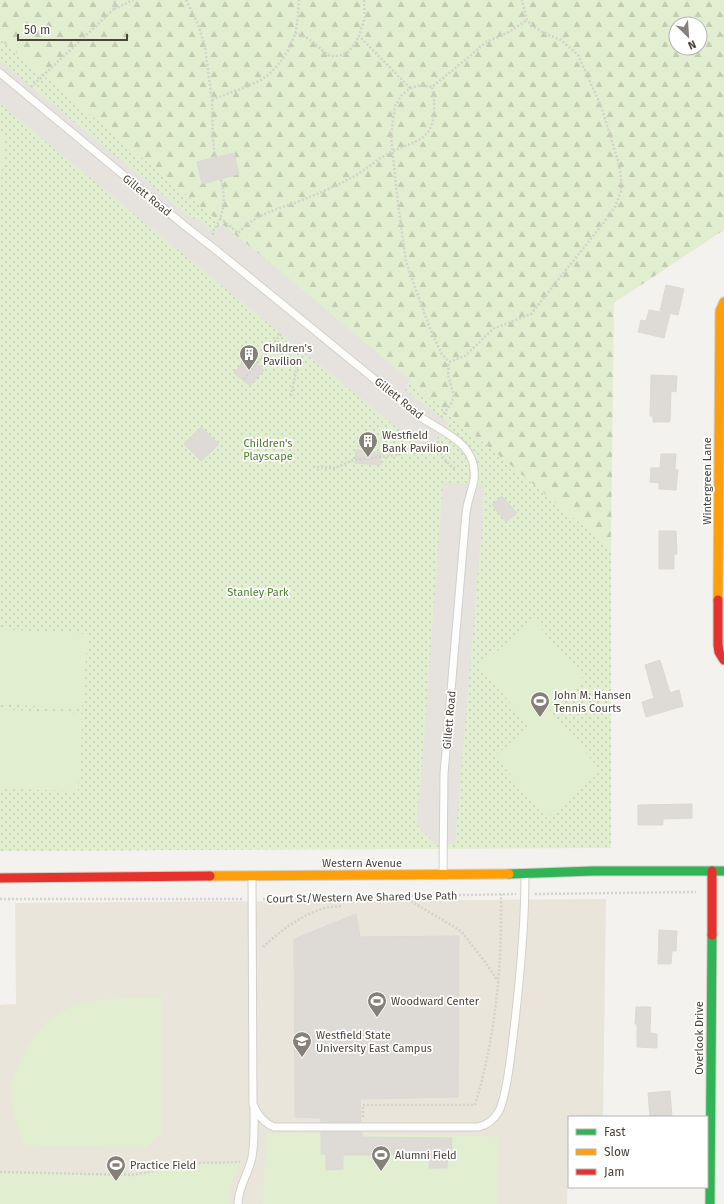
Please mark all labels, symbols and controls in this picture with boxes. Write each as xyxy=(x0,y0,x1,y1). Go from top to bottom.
scale bar xyxy=(18,16,127,42)
north arrow xyxy=(668,16,708,56)
text: 50 m xyxy=(24,23,50,37)
text: N xyxy=(686,37,698,52)
street label: Gillett Road xyxy=(120,172,174,219)
place label: Children's Pavilion xyxy=(263,342,312,368)
building icon: Children's Pavilion xyxy=(238,343,260,371)
street label: Gillett Road xyxy=(372,375,426,422)
place label: Westfield Bank Pavilion xyxy=(382,429,449,455)
building icon: Westfield Bank Pavilion xyxy=(357,430,379,458)
park label: Children's Playscape xyxy=(243,437,293,463)
street label: Wintergreen Lane xyxy=(701,437,714,525)
park label: Stanley Park xyxy=(227,586,289,599)
place label: John M. Hansen Tennis Courts xyxy=(554,689,631,715)
street label: Gillett Road xyxy=(440,690,459,750)
sports icon: John M. Hansen Tennis Courts xyxy=(529,690,551,718)
street label: Western Avenue xyxy=(322,857,402,870)
street label: Court St/Western Ave Shared Use Path xyxy=(266,889,458,906)
sports icon: Woodward Center xyxy=(366,990,388,1018)
place label: Woodward Center xyxy=(391,995,480,1008)
street label: Overlook Drive xyxy=(693,1001,706,1075)
place label: Westfield State University East Campus xyxy=(316,1029,432,1055)
school or university icon: Westfield State University East Campus xyxy=(291,1030,313,1058)
legend xyxy=(568,1116,708,1188)
text: Fast xyxy=(604,1125,626,1139)
sports icon: Alumni Field xyxy=(370,1144,392,1172)
text: Slow xyxy=(604,1145,630,1159)
place label: Alumni Field xyxy=(395,1149,457,1162)
sports icon: Practice Field xyxy=(105,1154,127,1182)
place label: Practice Field xyxy=(130,1159,196,1172)
text: Jam xyxy=(604,1165,624,1179)

